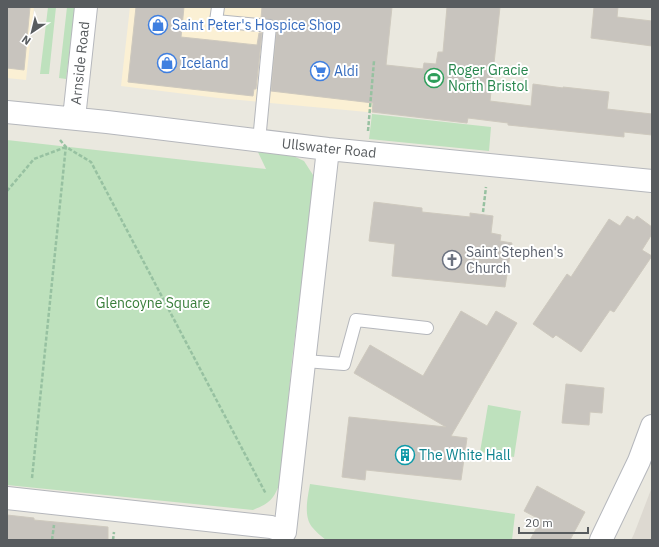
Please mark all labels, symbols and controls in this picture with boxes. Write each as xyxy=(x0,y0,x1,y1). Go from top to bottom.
north arrow xyxy=(12,12,52,52)
shop icon: Saint Peter's Hospice Shop xyxy=(147,14,169,36)
place label: Saint Peter's Hospice Shop xyxy=(172,16,341,34)
street label: Arnside Road xyxy=(67,20,93,106)
text: N xyxy=(19,32,34,48)
shop icon: Iceland xyxy=(156,52,178,74)
place label: Iceland xyxy=(181,54,229,72)
supermarket icon: Aldi xyxy=(309,60,331,82)
place label: Roger Gracie North Bristol xyxy=(448,61,529,95)
place label: Aldi xyxy=(334,62,358,80)
sports icon: Roger Gracie North Bristol xyxy=(423,67,445,89)
street label: Ullswater Road xyxy=(281,134,377,162)
place label: Saint Stephen's Church xyxy=(466,243,564,277)
church icon: Saint Stephen's Church xyxy=(441,249,463,271)
park label: Glencoyne Square xyxy=(96,294,210,312)
building icon: The White Hall xyxy=(394,444,416,466)
place label: The White Hall xyxy=(419,446,511,464)
scale bar xyxy=(519,509,588,535)
text: 20 m xyxy=(525,515,553,530)

